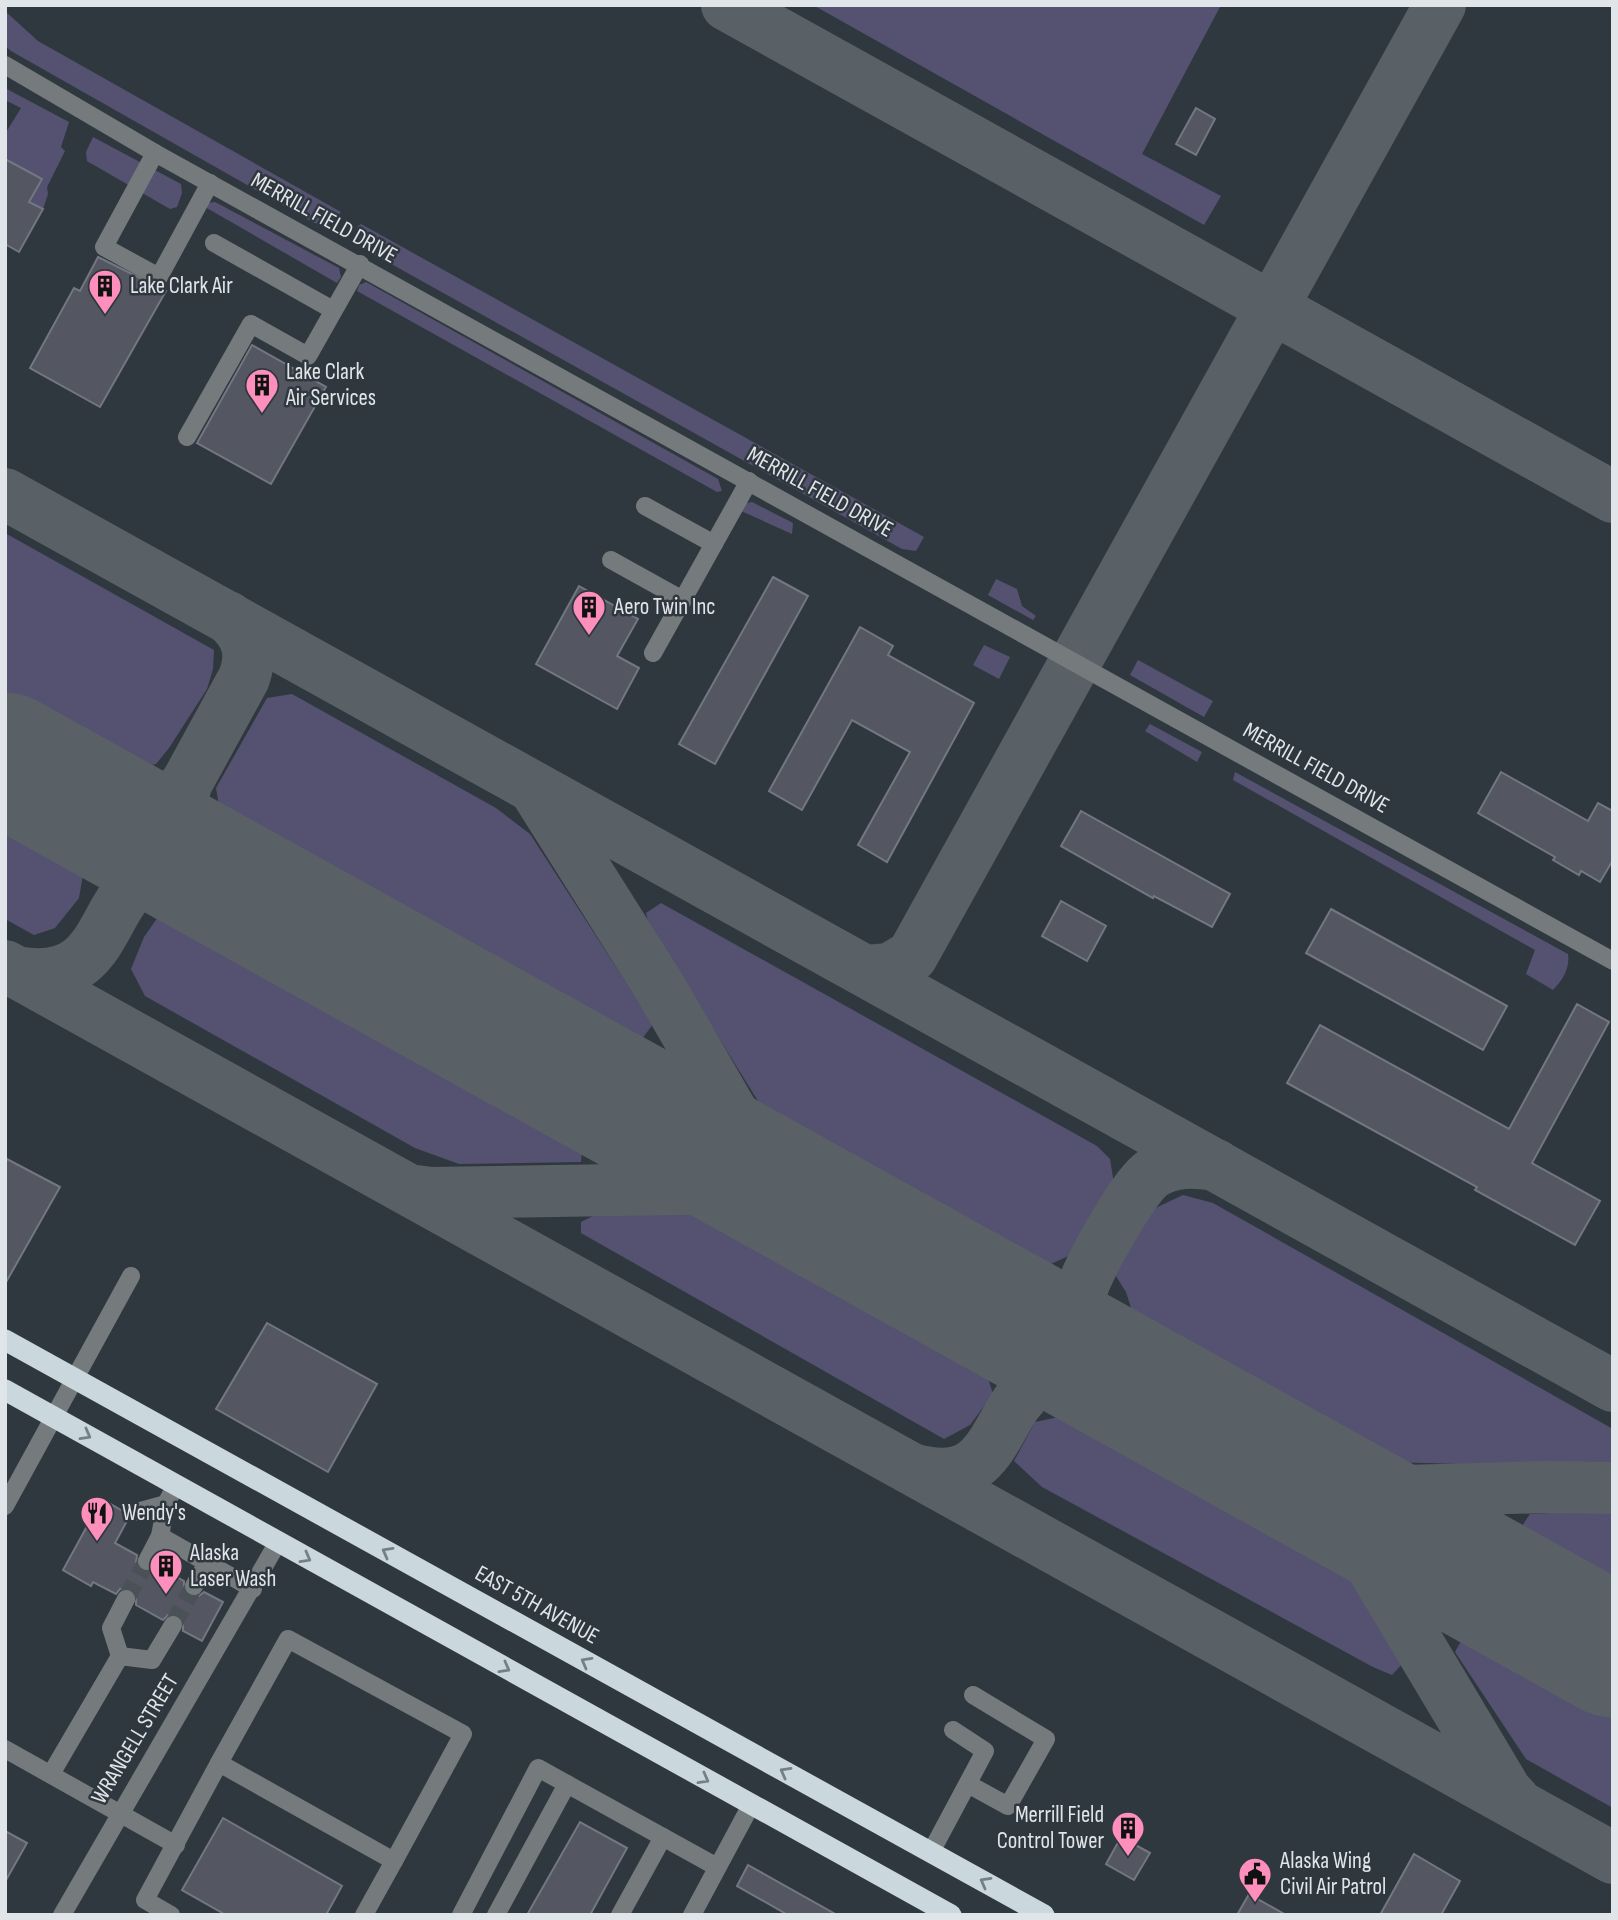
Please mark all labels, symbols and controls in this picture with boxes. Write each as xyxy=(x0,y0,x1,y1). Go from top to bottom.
street label: MERRILL FIELD DRIVE xyxy=(246,166,402,270)
building icon: Lake Clark Air xyxy=(86,267,124,316)
place label: Lake Clark Air xyxy=(130,272,233,300)
place label: Lake Clark Air Services xyxy=(285,358,376,412)
building icon: Lake Clark Air Services xyxy=(243,366,281,415)
street label: MERRILL FIELD DRIVE xyxy=(742,440,898,544)
building icon: Aero Twin Inc xyxy=(570,588,608,637)
place label: Aero Twin Inc xyxy=(613,593,716,621)
street label: MERRILL FIELD DRIVE xyxy=(1238,716,1394,820)
one-way arrow xyxy=(79,1427,92,1440)
restaurant icon: Wendy's xyxy=(78,1494,116,1543)
place label: Wendy's xyxy=(122,1499,186,1527)
place label: Alaska Laser Wash xyxy=(189,1539,276,1593)
building icon: Alaska Laser Wash xyxy=(147,1547,185,1596)
one-way arrow xyxy=(382,1547,395,1560)
one-way arrow xyxy=(299,1550,311,1563)
street label: EAST 5TH AVENUE xyxy=(470,1559,604,1651)
one-way arrow xyxy=(581,1657,594,1670)
one-way arrow xyxy=(498,1660,510,1673)
street label: WRANGELL STREET xyxy=(85,1669,185,1809)
one-way arrow xyxy=(780,1767,793,1780)
one-way arrow xyxy=(697,1771,709,1784)
place label: Merrill Field Control Tower xyxy=(997,1801,1104,1855)
building icon: Merrill Field Control Tower xyxy=(1109,1809,1147,1858)
place label: Alaska Wing Civil Air Patrol xyxy=(1279,1847,1386,1901)
public building icon: Alaska Wing Civil Air Patrol xyxy=(1236,1855,1274,1904)
one-way arrow xyxy=(979,1877,992,1890)

